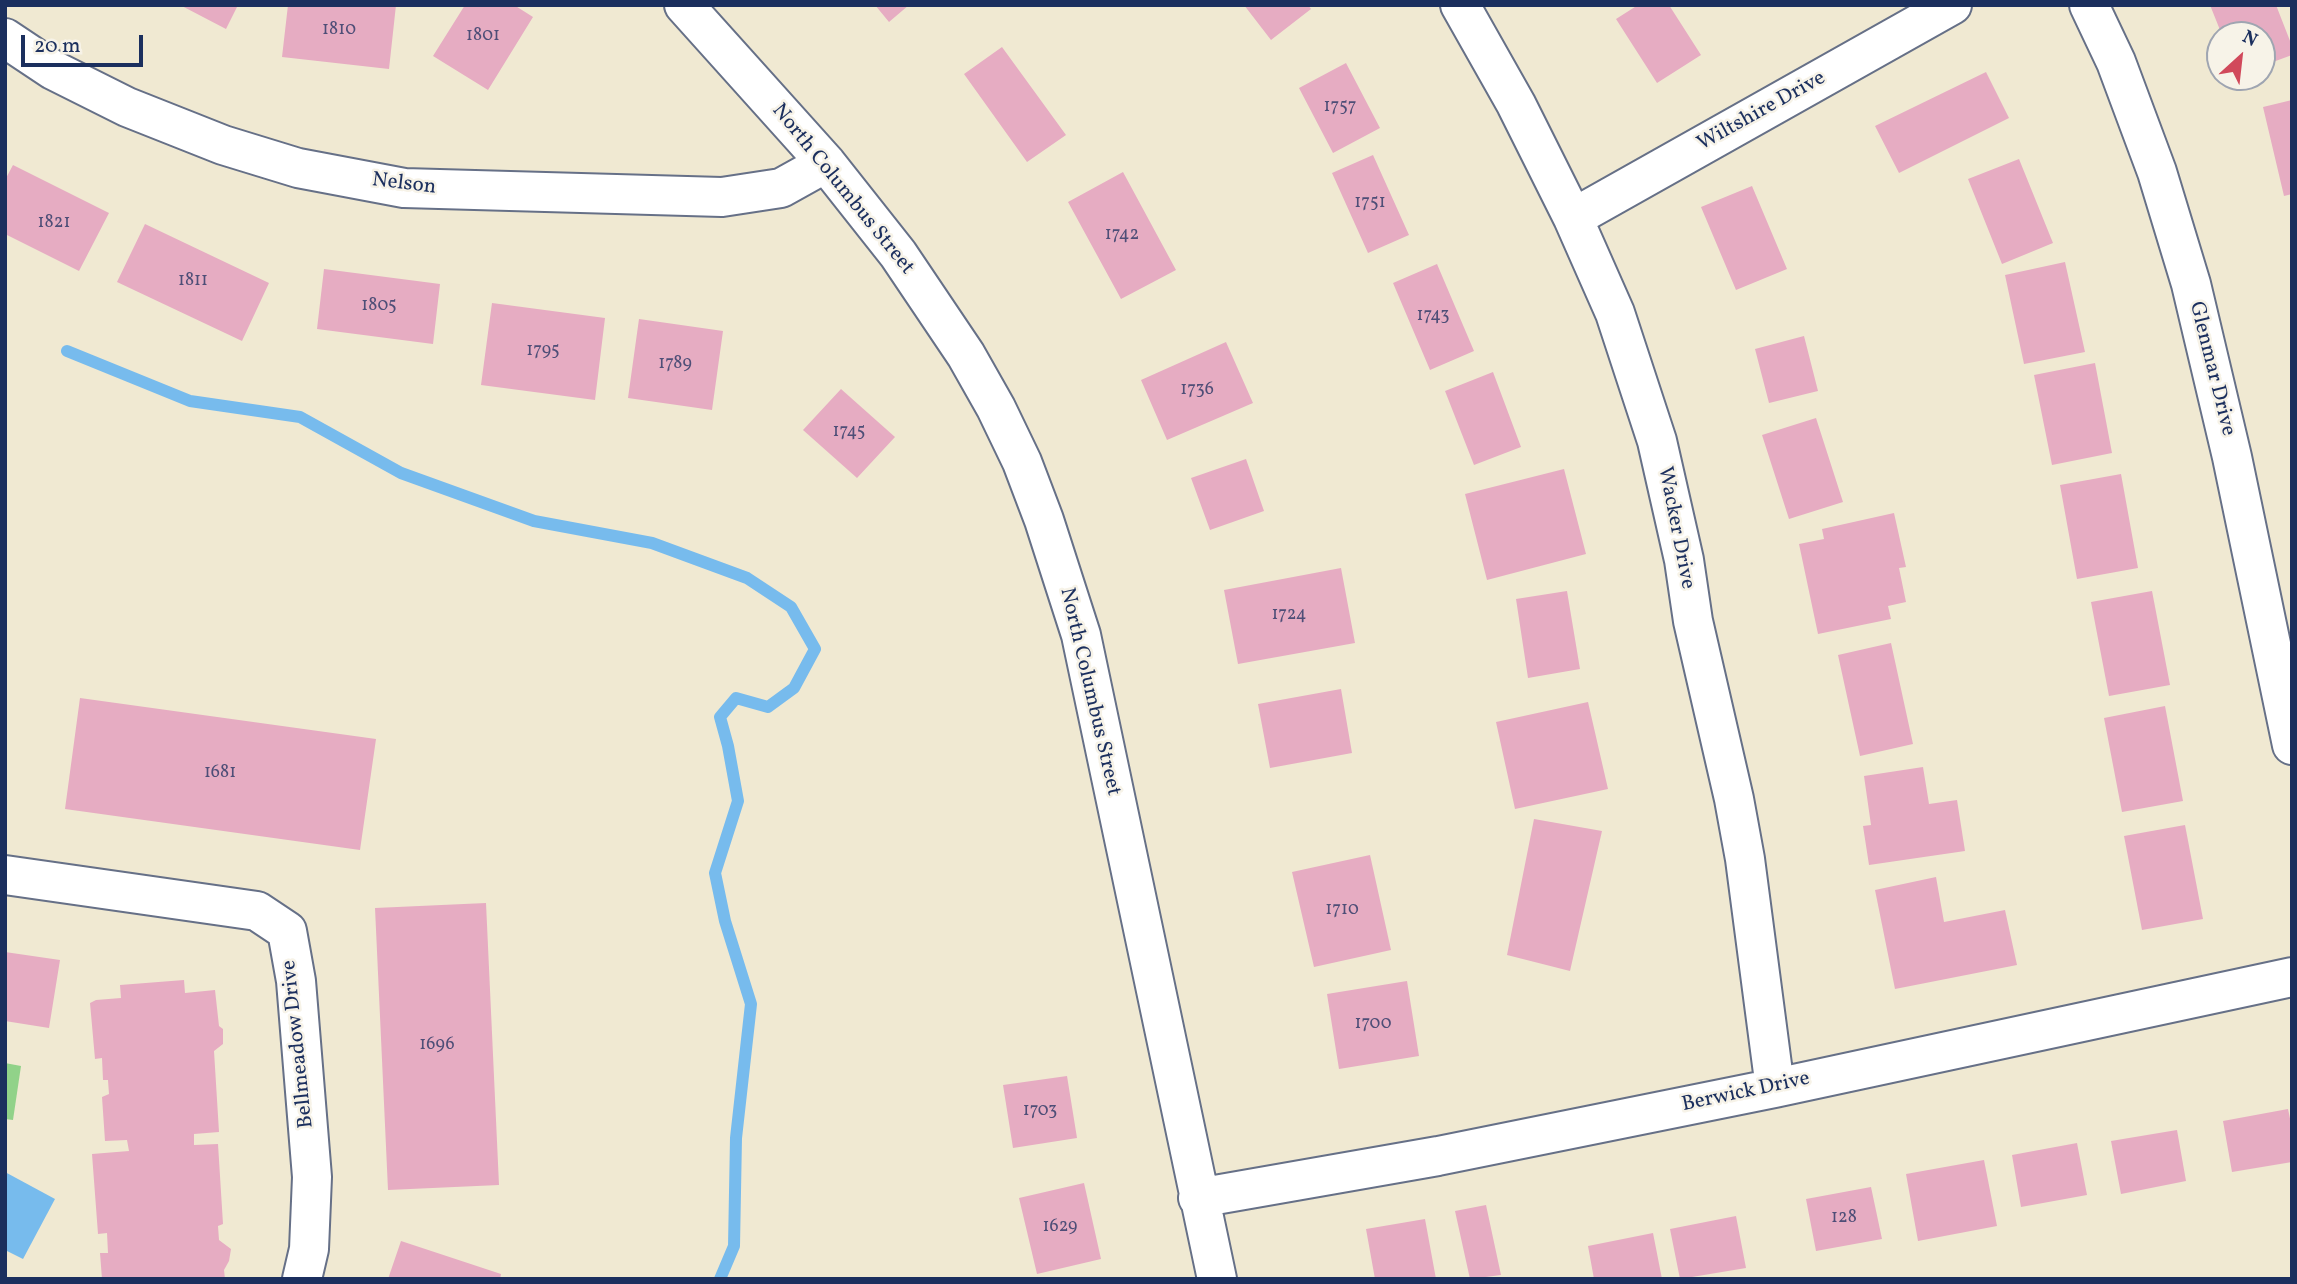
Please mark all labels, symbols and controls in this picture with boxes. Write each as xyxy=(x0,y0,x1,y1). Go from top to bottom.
house number: 1810 xyxy=(322,20,356,42)
scale bar xyxy=(24,21,147,65)
north arrow xyxy=(2206,21,2276,91)
text: N xyxy=(2238,24,2262,54)
house number: 1801 xyxy=(466,26,500,48)
text: 20 m xyxy=(34,32,80,61)
street label: Wiltshire Drive xyxy=(1694,66,1830,158)
house number: 1757 xyxy=(1323,97,1357,119)
street label: North Columbus Street xyxy=(765,99,919,281)
street label: Nelson xyxy=(370,169,438,201)
house number: 1751 xyxy=(1354,193,1386,215)
house number: 1821 xyxy=(38,213,70,235)
house number: 1742 xyxy=(1105,225,1139,247)
house number: 1811 xyxy=(178,271,208,293)
house number: 1805 xyxy=(361,296,397,318)
street label: Glenmar Drive xyxy=(2182,299,2240,439)
house number: 1743 xyxy=(1416,306,1450,328)
house number: 1795 xyxy=(526,341,560,363)
house number: 1789 xyxy=(658,354,692,376)
house number: 1736 xyxy=(1180,380,1214,402)
house number: 1745 xyxy=(833,422,865,444)
street label: Wacker Drive xyxy=(1651,465,1699,591)
street label: North Columbus Street xyxy=(1053,586,1125,798)
house number: 1724 xyxy=(1271,605,1307,627)
house number: 1681 xyxy=(204,763,236,785)
house number: 1710 xyxy=(1325,900,1359,922)
street label: Bellmeadow Drive xyxy=(278,959,320,1129)
house number: 1700 xyxy=(1355,1014,1391,1036)
house number: 1696 xyxy=(419,1035,455,1057)
street label: Berwick Drive xyxy=(1680,1067,1812,1119)
house number: 1703 xyxy=(1023,1101,1057,1123)
house number: 128 xyxy=(1831,1208,1857,1230)
house number: 1629 xyxy=(1043,1217,1077,1239)

